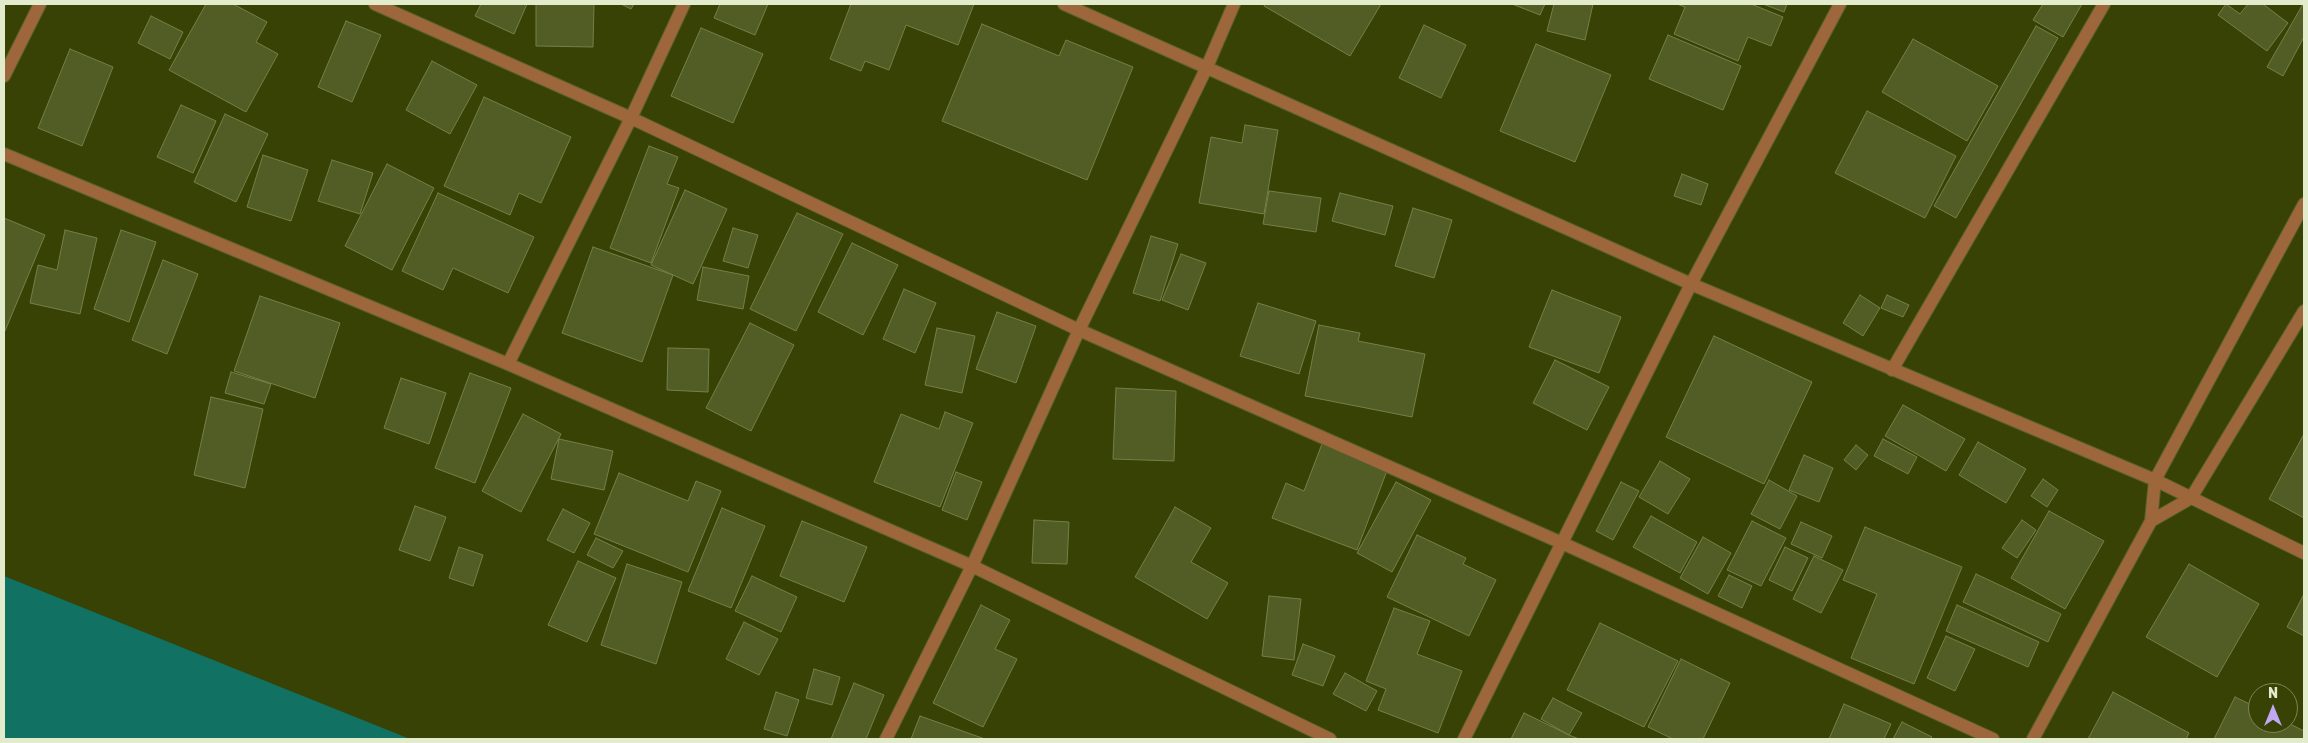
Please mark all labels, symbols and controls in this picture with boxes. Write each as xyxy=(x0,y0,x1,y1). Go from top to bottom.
north arrow xyxy=(2248,683,2298,733)
text: N xyxy=(2268,685,2278,702)

